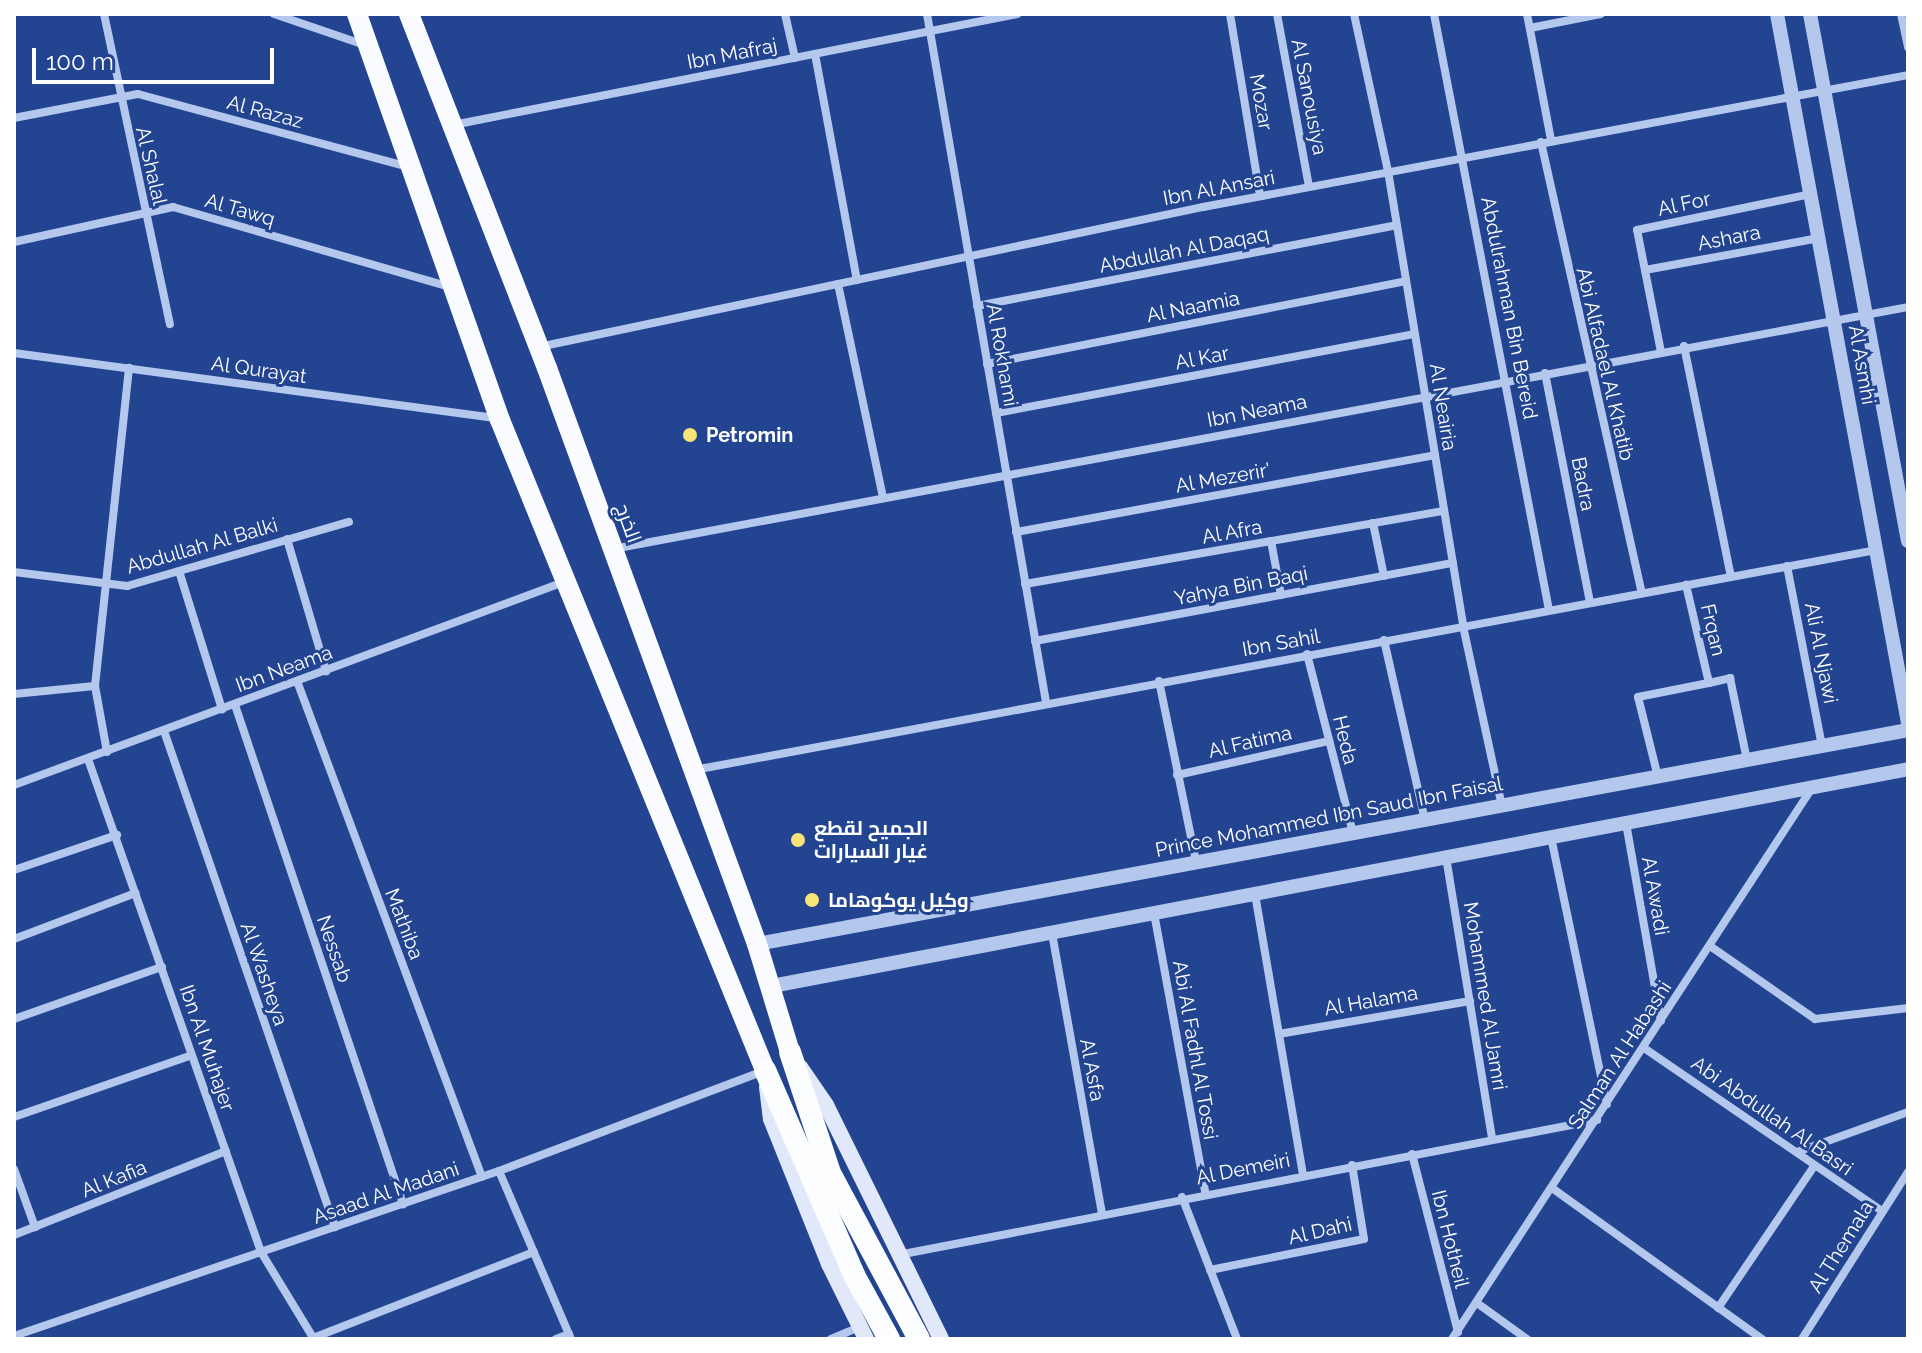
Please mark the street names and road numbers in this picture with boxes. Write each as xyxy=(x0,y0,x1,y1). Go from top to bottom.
street label: Ibn Mafraj xyxy=(685,34,779,74)
street label: Al Sanousiya xyxy=(1286,37,1332,157)
street label: Mozar xyxy=(1244,72,1278,132)
street label: Al Razaz xyxy=(224,90,306,134)
street label: Al Shalal xyxy=(130,124,172,208)
street label: Ibn Al Ansari xyxy=(1160,165,1278,211)
street label: Al For xyxy=(1655,187,1713,221)
street label: Al Tawq xyxy=(202,188,278,232)
street label: Abdulrahman Bin Bereid xyxy=(1476,195,1542,421)
street label: Ashara xyxy=(1696,220,1762,256)
street label: Abdullah Al Daqaq xyxy=(1097,222,1271,278)
street label: Abi Alfadael Al Khatib xyxy=(1571,264,1639,464)
street label: Al Naamia xyxy=(1144,286,1242,328)
street label: Al Rokhami xyxy=(981,301,1023,409)
street label: Al Asmhi xyxy=(1843,323,1881,407)
street label: Al Kar xyxy=(1173,341,1231,375)
street label: Al Qurayat xyxy=(210,351,308,389)
street label: Al Neairia xyxy=(1424,361,1462,453)
street label: Ibn Neama xyxy=(1205,390,1309,432)
street label: Badra xyxy=(1566,455,1600,513)
street label: Al Mezerir' xyxy=(1173,458,1273,498)
street label: الخرج xyxy=(610,500,646,546)
street label: Abdullah Al Balki xyxy=(123,513,281,579)
street label: Al Afra xyxy=(1200,515,1264,549)
street label: Yahya Bin Baqi xyxy=(1172,561,1310,611)
street label: Ali Al Njawi xyxy=(1799,600,1843,706)
street label: Frqan xyxy=(1695,602,1731,658)
street label: Ibn Sahil xyxy=(1240,624,1322,662)
street label: Ibn Neama xyxy=(232,640,336,698)
street label: Heda xyxy=(1327,713,1363,767)
street label: Al Fatima xyxy=(1206,721,1294,763)
street label: Prince Mohammed Ibn Saud Ibn Faisal xyxy=(1153,772,1505,862)
street label: Al Awadi xyxy=(1636,854,1674,938)
street label: Mathiba xyxy=(379,885,429,963)
street label: Mohammed Al Jamri xyxy=(1458,899,1512,1093)
street label: Nessab xyxy=(311,912,357,986)
street label: Al Washeya xyxy=(235,919,293,1029)
street label: Abi Al Fadhl Al Tossi xyxy=(1167,957,1223,1143)
street label: Salman Al Habashi xyxy=(1563,976,1677,1134)
street label: Ibn Al Muhajer xyxy=(174,981,240,1115)
street label: Al Halama xyxy=(1322,981,1420,1021)
street label: Al Asfa xyxy=(1075,1036,1109,1104)
street label: Abi Abdullah Al Basri xyxy=(1686,1051,1858,1181)
street label: Al Demeiri xyxy=(1194,1148,1292,1190)
street label: Al Kafia xyxy=(78,1155,150,1203)
street label: Asaad Al Madani xyxy=(309,1157,463,1229)
street label: Ibn Hotheil xyxy=(1426,1187,1474,1291)
street label: Al Themala xyxy=(1803,1196,1879,1298)
street label: Al Dahi xyxy=(1286,1212,1354,1250)

